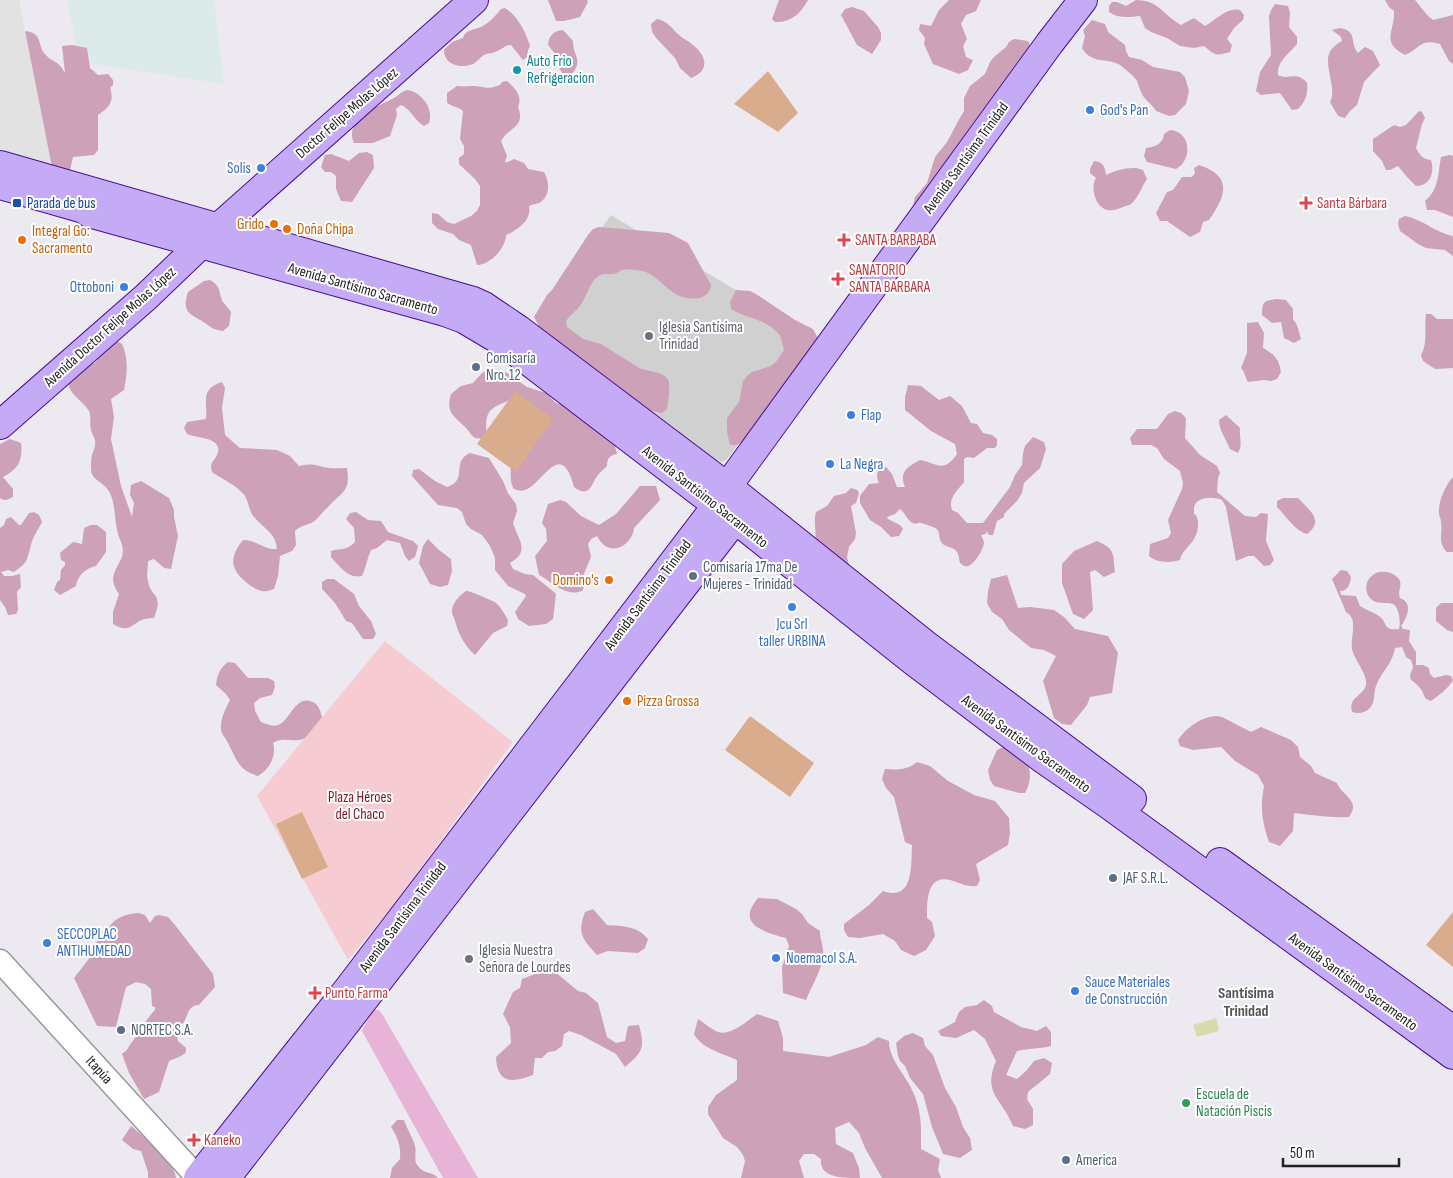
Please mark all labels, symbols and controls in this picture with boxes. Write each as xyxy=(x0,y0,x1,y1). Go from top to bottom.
place label: Auto Frio Refrigeracion xyxy=(526,52,594,88)
street label: Doctor Felipe Molas López xyxy=(292,63,403,163)
marker: Auto Frio Refrigeracion xyxy=(511,64,523,76)
street label: Avenida Santísima Trinidad xyxy=(919,99,1013,218)
place label: God's Pan xyxy=(1100,101,1148,120)
marker: God's Pan xyxy=(1084,104,1096,116)
place label: Solis xyxy=(227,159,251,178)
marker: Solis xyxy=(255,162,267,174)
place label: Parada de bus xyxy=(27,194,96,213)
place label: Santa Bárbara xyxy=(1317,194,1387,213)
marker: Santa Bárbara xyxy=(1299,196,1313,210)
marker: Parada de bus xyxy=(11,197,23,209)
place label: Grido xyxy=(237,215,264,234)
marker: Grido xyxy=(268,218,280,230)
place label: Doña Chipa xyxy=(297,220,354,239)
place label: Integral Go: Sacramento xyxy=(32,222,93,258)
marker: Doña Chipa xyxy=(281,223,293,235)
place label: SANTA BARBABA xyxy=(855,231,936,250)
marker: SANTA BARBABA xyxy=(837,233,851,247)
marker: Integral Go: Sacramento xyxy=(16,234,28,246)
street label: Avenida Santísimo Sacramento xyxy=(285,258,440,319)
place label: SANATORIO SANTA BARBARA xyxy=(849,261,931,297)
street label: Avenida Doctor Felipe Molas López xyxy=(39,262,180,392)
marker: SANATORIO SANTA BARBARA xyxy=(831,272,845,286)
place label: Ottoboni xyxy=(70,278,114,297)
marker: Ottoboni xyxy=(118,281,130,293)
place label: Iglesia Santísima Trinidad xyxy=(659,318,743,354)
marker: Iglesia Santísima Trinidad xyxy=(643,330,655,342)
place label: Comisaría Nro. 12 xyxy=(486,349,536,385)
marker: Comisaría Nro. 12 xyxy=(470,361,482,373)
place label: Flap xyxy=(861,406,881,425)
marker: Flap xyxy=(845,409,857,421)
street label: Avenida Santísimo Sacramento xyxy=(637,441,772,552)
place label: La Negra xyxy=(840,455,883,474)
marker: La Negra xyxy=(824,458,836,470)
street label: Avenida Santísima Trinidad xyxy=(600,536,696,655)
place label: Comisaría 17ma De Mujeres - Trinidad xyxy=(703,558,798,594)
marker: Comisaría 17ma De Mujeres - Trinidad xyxy=(687,570,699,582)
place label: Domino's xyxy=(553,571,599,590)
marker: Domino's xyxy=(603,574,615,586)
marker: Jcu Srl taller URBINA xyxy=(786,601,798,613)
place label: Jcu Srl taller URBINA xyxy=(759,615,826,651)
street label: Avenida Santísimo Sacramento xyxy=(957,690,1094,797)
place label: Pizza Grossa xyxy=(637,692,699,711)
marker: Pizza Grossa xyxy=(621,695,633,707)
park label: Plaza Héroes del Chaco xyxy=(328,788,392,824)
street label: Avenida Santísima Trinidad xyxy=(355,858,451,977)
place label: JAF S.R.L. xyxy=(1122,869,1168,888)
marker: JAF S.R.L. xyxy=(1107,872,1119,884)
place label: SECCOPLAC ANTIHUMEDAD xyxy=(56,925,131,961)
street label: Avenida Santísimo Sacramento xyxy=(1284,928,1421,1035)
marker: SECCOPLAC ANTIHUMEDAD xyxy=(41,937,53,949)
place label: Iglesia Nuestra Señora de Lourdes xyxy=(479,941,571,977)
place label: Noemacol S.A. xyxy=(786,949,858,968)
marker: Noemacol S.A. xyxy=(770,952,782,964)
marker: Iglesia Nuestra Señora de Lourdes xyxy=(463,953,475,965)
place label: Sauce Materiales de Construcción xyxy=(1085,973,1170,1009)
place label: Punto Farma xyxy=(325,984,388,1003)
district label: Santísima Trinidad xyxy=(1218,984,1274,1021)
marker: Sauce Materiales de Construcción xyxy=(1069,985,1081,997)
marker: Punto Farma xyxy=(309,987,321,999)
place label: NORTEC S.A. xyxy=(131,1021,193,1040)
marker: NORTEC S.A. xyxy=(115,1024,127,1036)
street label: Itapúa xyxy=(81,1052,117,1088)
place label: Escuela de Natación Piscis xyxy=(1196,1085,1272,1121)
marker: Escuela de Natación Piscis xyxy=(1180,1097,1192,1109)
place label: Kaneko xyxy=(204,1131,241,1150)
marker: Kaneko xyxy=(188,1134,200,1146)
scale bar xyxy=(1283,1136,1399,1168)
text: 50 m xyxy=(1290,1144,1315,1163)
place label: America xyxy=(1075,1151,1117,1170)
marker: America xyxy=(1060,1154,1072,1166)

